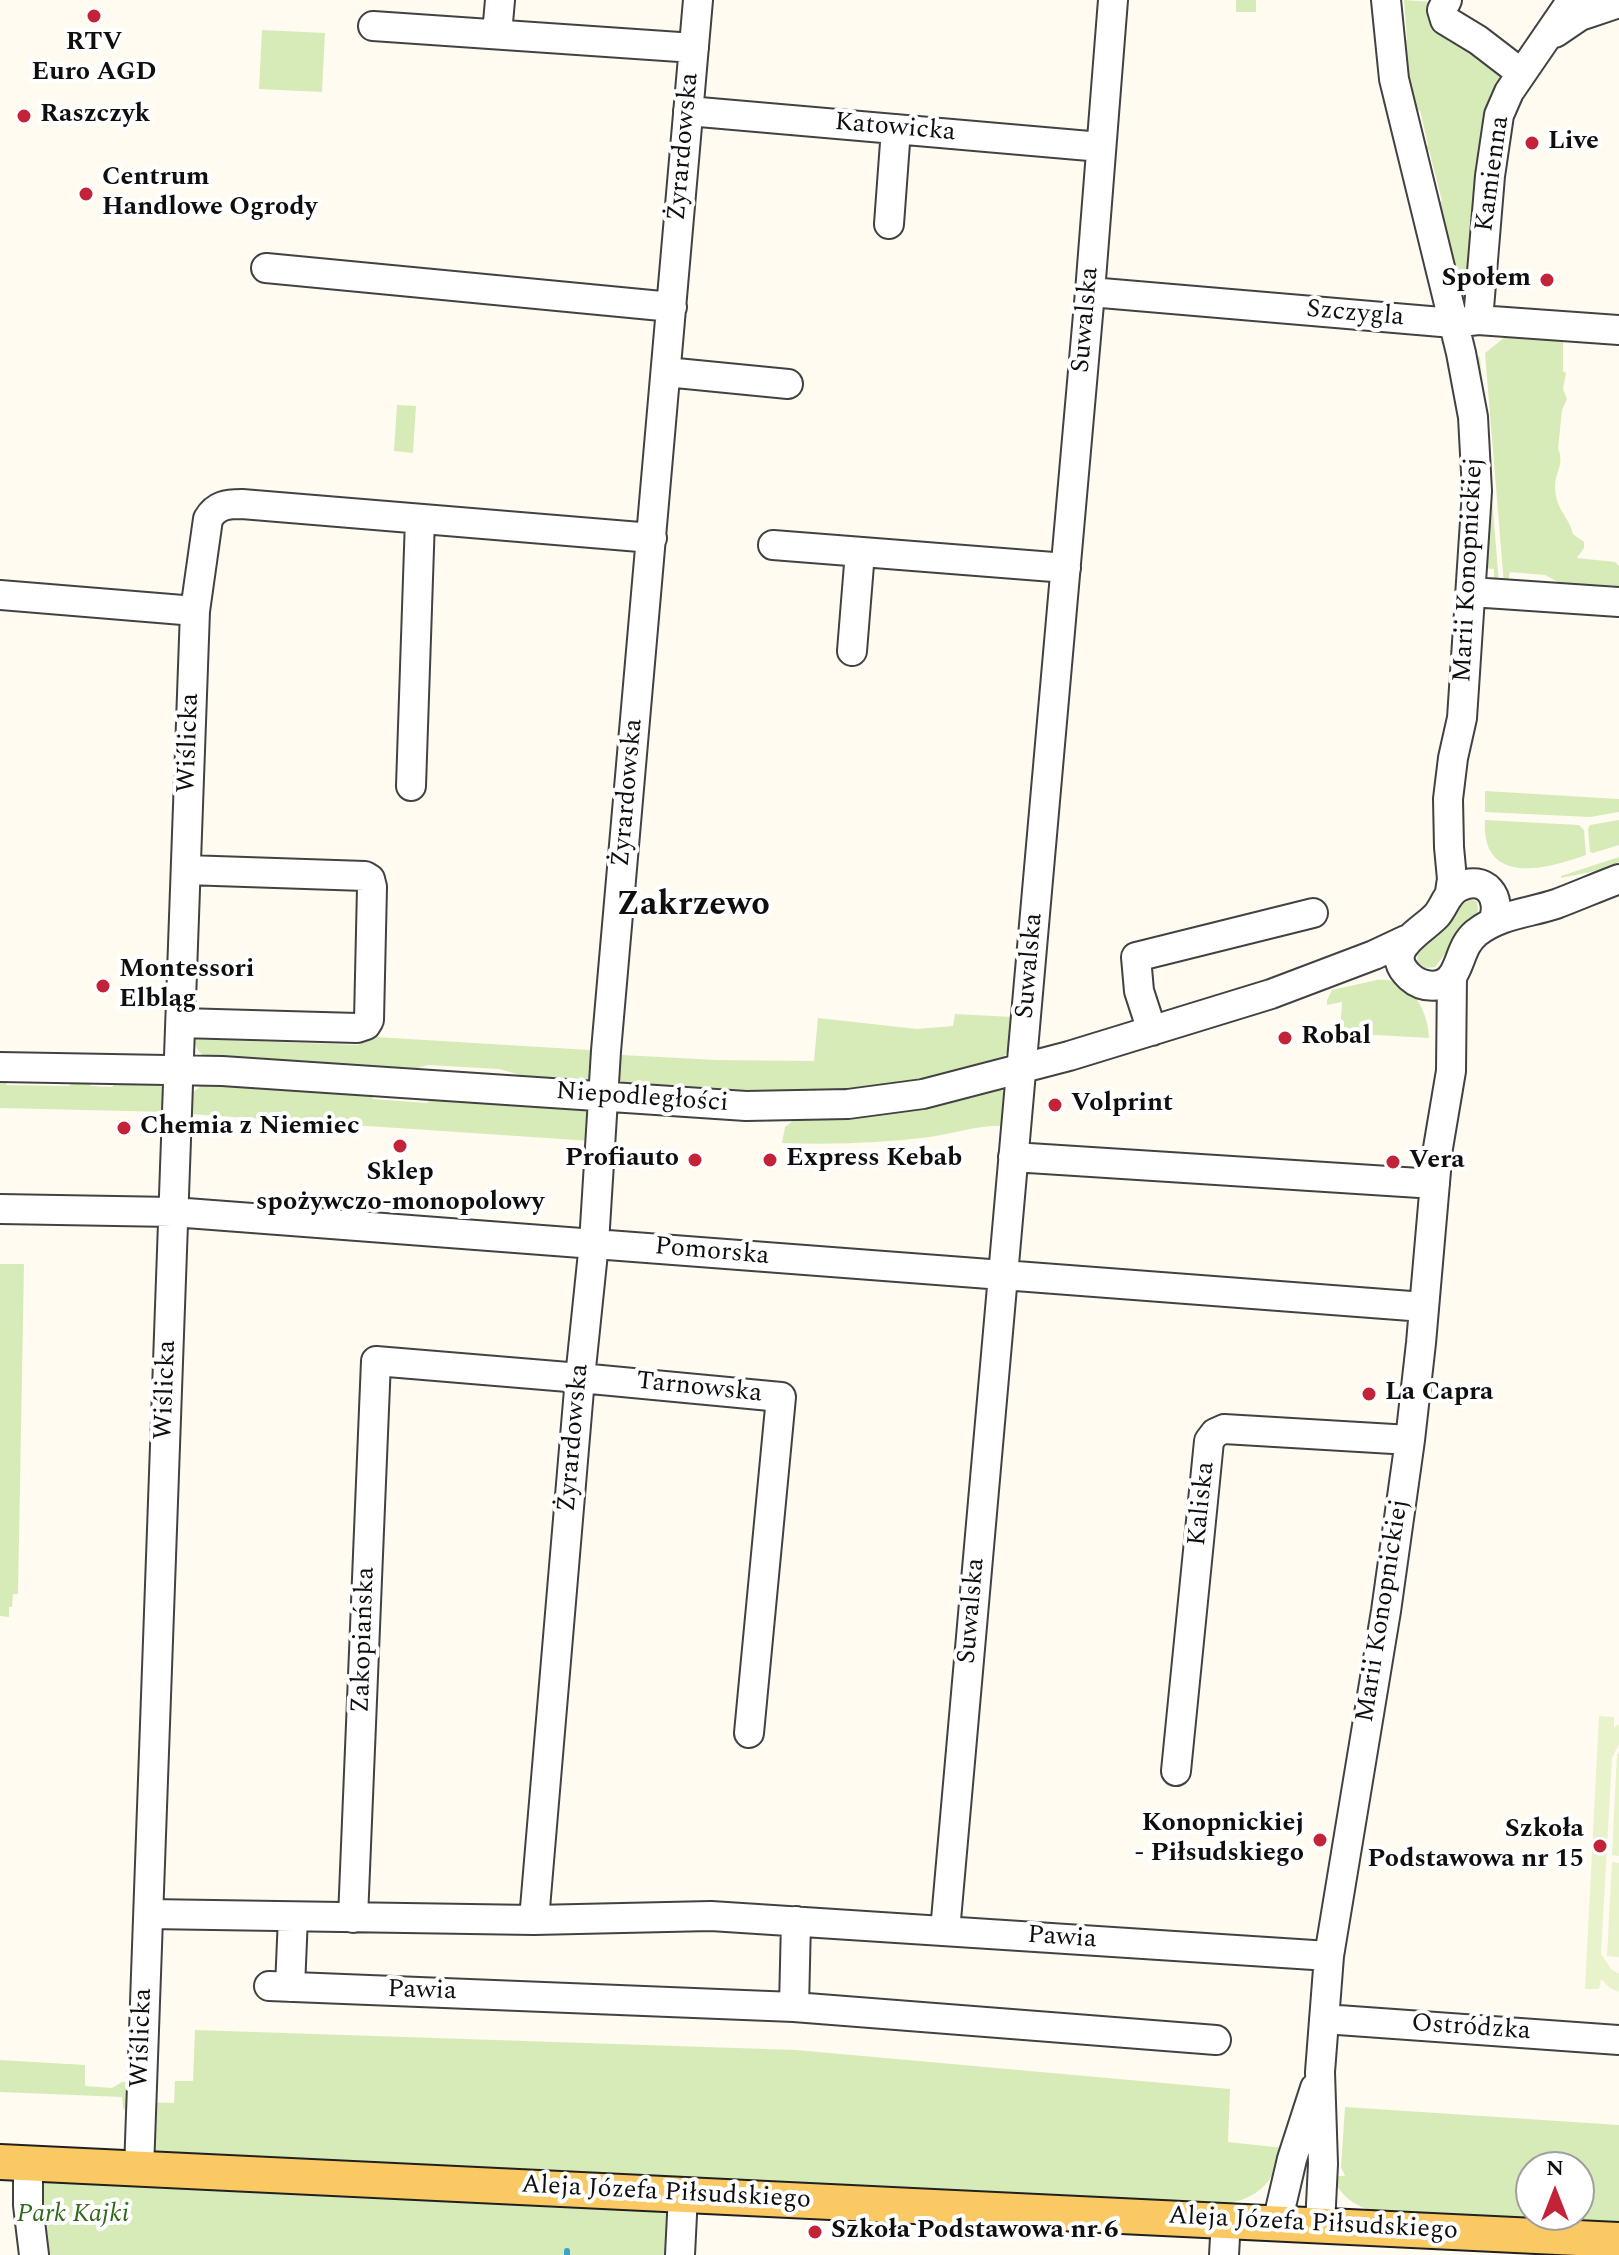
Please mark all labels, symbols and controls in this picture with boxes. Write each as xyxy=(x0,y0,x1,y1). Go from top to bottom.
marker: RTV Euro AGD xyxy=(85,7,103,25)
place label: RTV Euro AGD xyxy=(32,28,156,90)
street label: Żyrardowska xyxy=(663,71,707,223)
place label: Raszczyk xyxy=(40,100,150,132)
marker: Raszczyk xyxy=(15,107,33,125)
street label: Katowicka xyxy=(833,108,957,150)
street label: Kamienna xyxy=(1470,114,1518,234)
place label: Live xyxy=(1548,127,1599,159)
marker: Live xyxy=(1523,134,1541,152)
place label: Centrum Handlowe Ogrody xyxy=(102,163,317,224)
marker: Centrum Handlowe Ogrody xyxy=(77,185,95,203)
place label: Społem xyxy=(1441,264,1531,296)
street label: Suwalska xyxy=(1067,266,1107,374)
marker: Społem xyxy=(1538,271,1556,289)
street label: Szczygla xyxy=(1305,295,1405,335)
street label: Marii Konopnickiej xyxy=(1449,457,1491,683)
street label: Wiślicka xyxy=(173,693,207,793)
street label: Żyrardowska xyxy=(607,717,651,869)
district label: Zakrzewo xyxy=(616,887,770,927)
street label: Suwalska xyxy=(1011,912,1051,1020)
place label: Montessori Elbląg xyxy=(119,955,254,1016)
marker: Montessori Elbląg xyxy=(94,977,112,995)
place label: Robal xyxy=(1301,1022,1371,1054)
marker: Robal xyxy=(1276,1029,1294,1047)
street label: Niepodległości xyxy=(555,1077,729,1121)
place label: Volprint xyxy=(1071,1089,1173,1121)
marker: Volprint xyxy=(1046,1096,1064,1114)
place label: Chemia z Niemiec xyxy=(140,1112,360,1144)
marker: Chemia z Niemiec xyxy=(115,1119,133,1137)
marker: Sklep spożywczo-monopolowy xyxy=(391,1137,409,1155)
place label: Profiauto xyxy=(565,1144,679,1176)
place label: Express Kebab xyxy=(786,1144,962,1176)
place label: Vera xyxy=(1409,1146,1465,1178)
marker: Profiauto xyxy=(686,1151,704,1169)
marker: Express Kebab xyxy=(761,1151,779,1169)
marker: Vera xyxy=(1384,1153,1402,1171)
place label: Sklep spożywczo-monopolowy xyxy=(256,1158,544,1220)
street label: Pomorska xyxy=(653,1232,771,1274)
street label: Wiślicka xyxy=(150,1340,184,1440)
street label: Żyrardowska xyxy=(553,1362,597,1514)
street label: Tarnowska xyxy=(635,1367,763,1411)
place label: La Capra xyxy=(1385,1378,1493,1410)
marker: La Capra xyxy=(1360,1385,1378,1403)
street label: Kaliska xyxy=(1183,1460,1223,1548)
street label: Marii Konopnickiej xyxy=(1351,1497,1417,1725)
street label: Suwalska xyxy=(953,1557,993,1665)
street label: Zakopiańska xyxy=(347,1566,383,1714)
place label: Konopnickiej - Piłsudskiego xyxy=(1135,1809,1304,1870)
place label: Szkoła Podstawowa nr 15 xyxy=(1367,1815,1584,1876)
marker: Konopnickiej - Piłsudskiego xyxy=(1311,1831,1329,1849)
marker: Szkoła Podstawowa nr 15 xyxy=(1591,1837,1609,1855)
street label: Pawia xyxy=(1026,1921,1098,1957)
street label: Pawia xyxy=(387,1975,457,2009)
street label: Wiślicka xyxy=(126,1988,160,2088)
street label: Ostródzka xyxy=(1410,2009,1532,2049)
north arrow xyxy=(1515,2151,1595,2231)
text: N xyxy=(1546,2152,1564,2185)
street label: Aleja Józefa Piłsudskiego xyxy=(520,2171,812,2217)
park label: Park Kajki xyxy=(17,2200,129,2232)
street label: Aleja Józefa Piłsudskiego xyxy=(1167,2202,1459,2248)
place label: Szkoła Podstawowa nr 6 xyxy=(831,2216,1119,2248)
marker: Szkoła Podstawowa nr 6 xyxy=(806,2223,824,2241)

